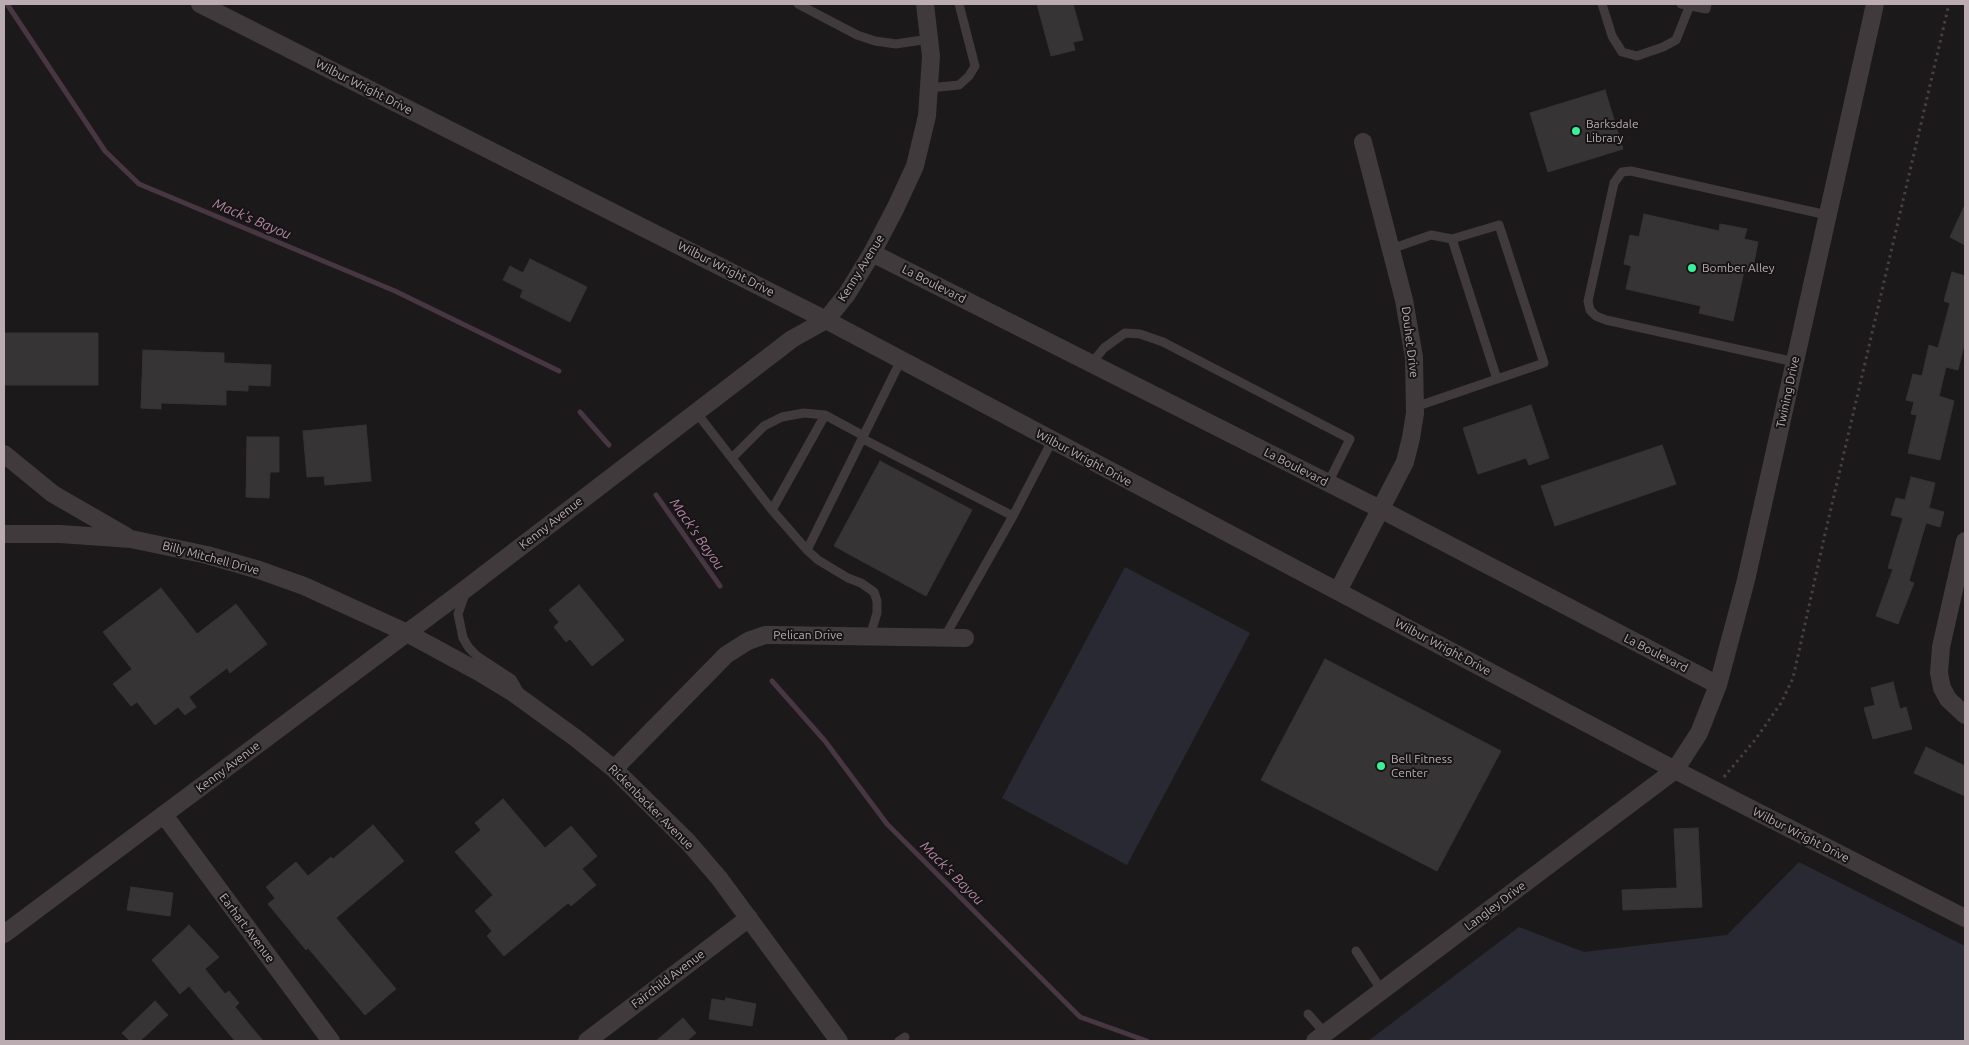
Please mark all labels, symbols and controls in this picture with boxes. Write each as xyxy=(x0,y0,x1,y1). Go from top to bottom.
street label: Wilbur Wright Drive xyxy=(313,56,415,118)
place label: Barksdale Library xyxy=(1586,117,1639,145)
marker: Barksdale Library xyxy=(1570,125,1582,137)
water label: Mack's Bayou xyxy=(210,195,294,243)
street label: Kenny Avenue xyxy=(835,232,887,304)
street label: Wilbur Wright Drive xyxy=(675,238,777,300)
place label: Bomber Alley xyxy=(1702,261,1774,275)
street label: La Boulevard xyxy=(900,262,968,306)
marker: Bomber Alley xyxy=(1686,262,1698,274)
street label: Douhet Drive xyxy=(1398,306,1422,378)
street label: Twining Drive xyxy=(1773,355,1803,429)
street label: Wilbur Wright Drive xyxy=(1034,427,1134,489)
street label: La Boulevard xyxy=(1262,445,1330,489)
street label: Kenny Avenue xyxy=(516,494,586,552)
water label: Mack's Bayou xyxy=(666,495,728,573)
street label: Billy Mitchell Drive xyxy=(161,538,261,578)
street label: Wilbur Wright Drive xyxy=(1393,616,1493,678)
street label: Pelican Drive xyxy=(773,628,843,642)
street label: La Boulevard xyxy=(1622,631,1690,675)
street label: Kenny Avenue xyxy=(193,738,263,796)
place label: Bell Fitness Center xyxy=(1391,752,1452,780)
marker: Bell Fitness Center xyxy=(1375,760,1387,772)
street label: Rickenbacker Avenue xyxy=(606,762,696,852)
street label: Wilbur Wright Drive xyxy=(1750,804,1852,866)
water label: Mack's Bayou xyxy=(917,838,987,908)
street label: Langley Drive xyxy=(1462,878,1528,934)
street label: Earhart Avenue xyxy=(216,891,278,965)
street label: Fairchild Avenue xyxy=(628,947,708,1011)

